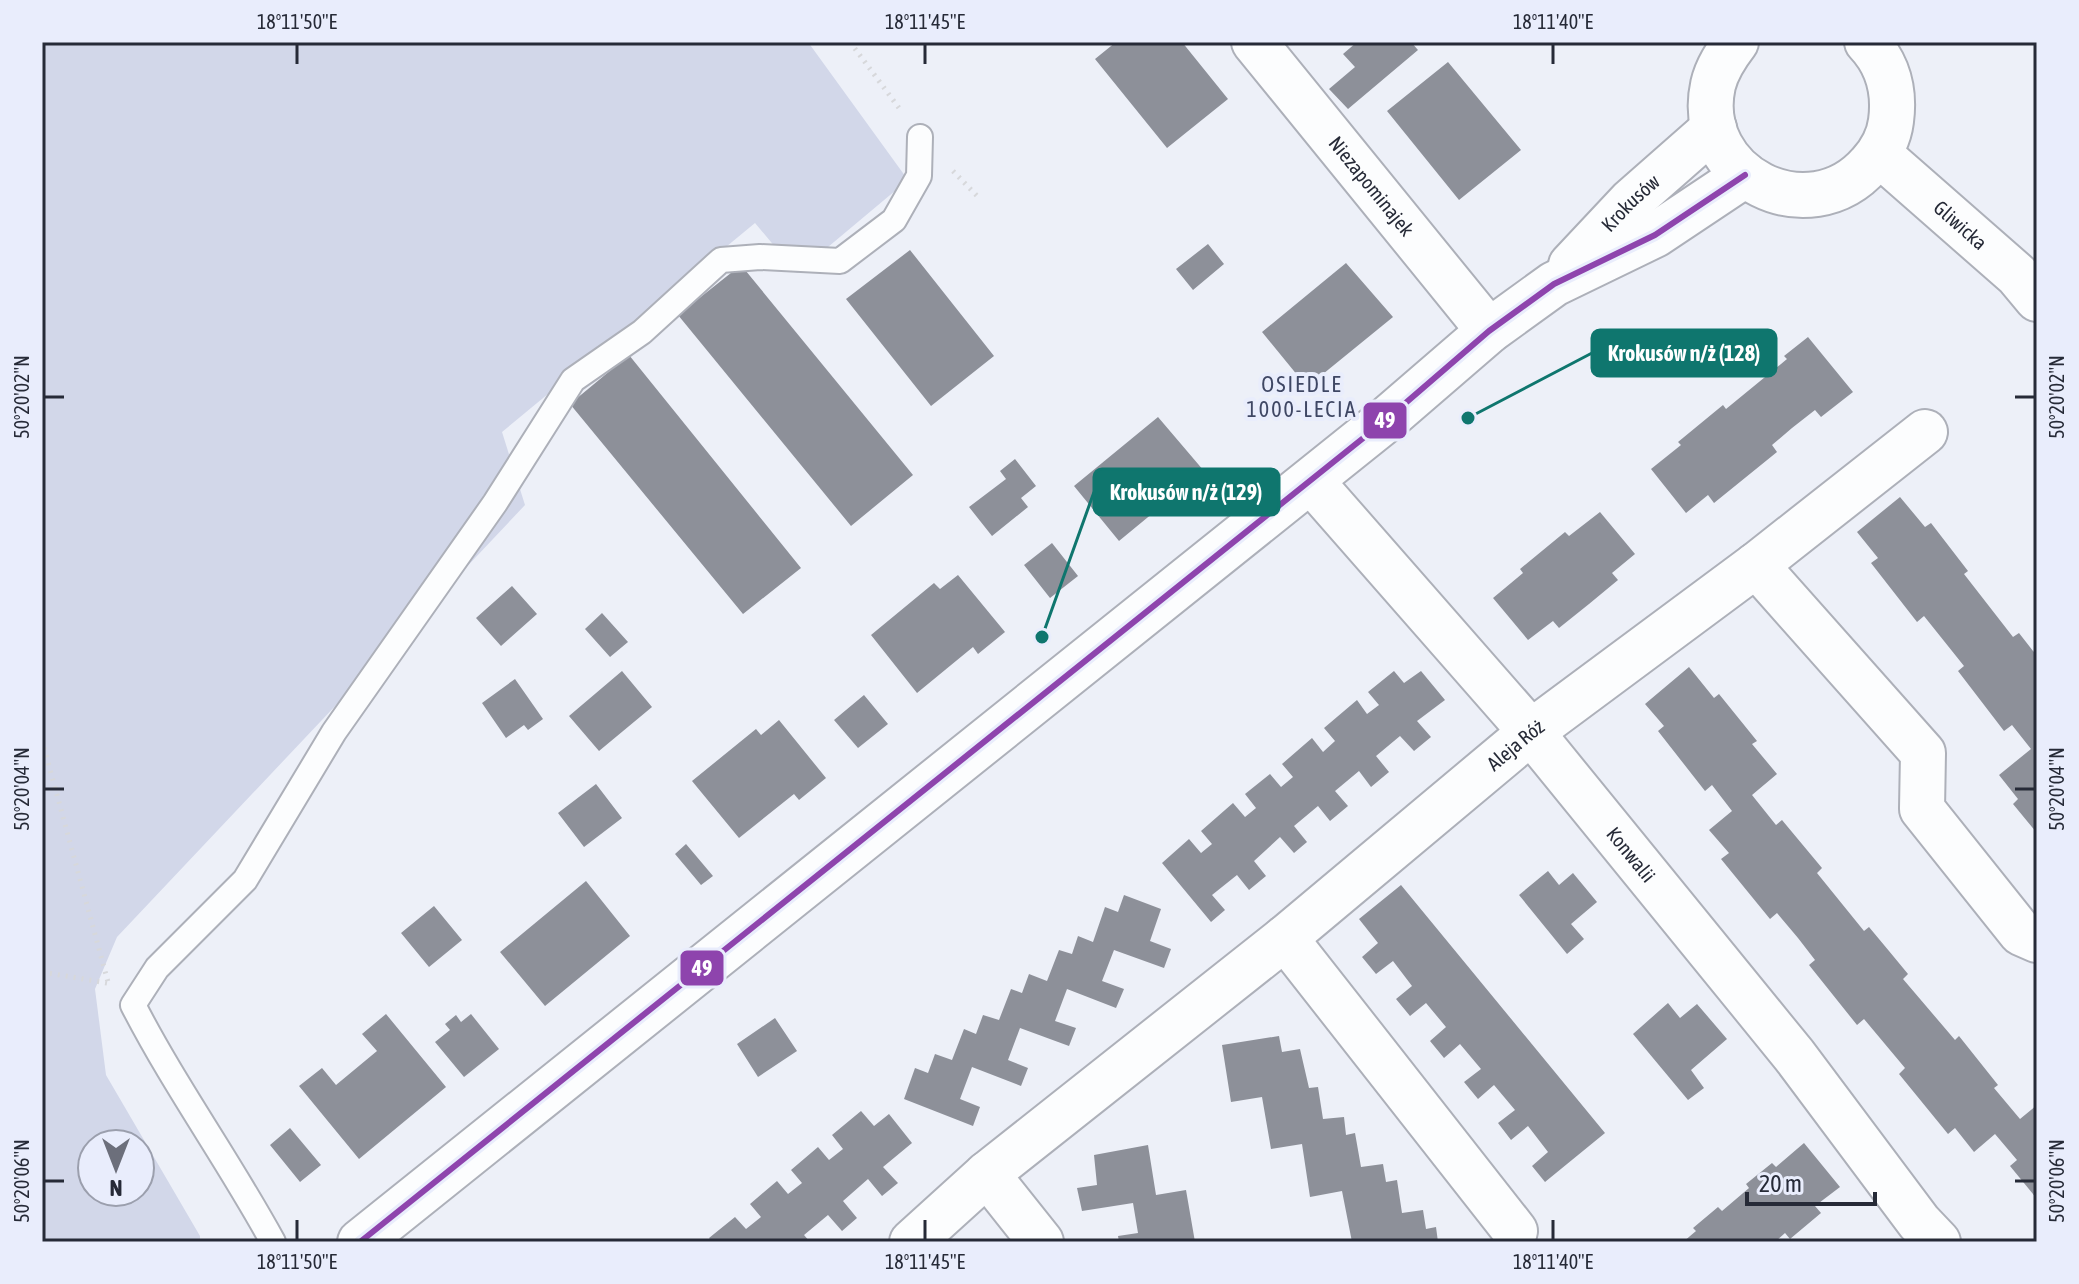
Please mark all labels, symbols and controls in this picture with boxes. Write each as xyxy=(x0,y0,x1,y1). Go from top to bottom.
text: 18°11'50"E xyxy=(257,10,338,33)
text: 18°11'45"E xyxy=(885,10,966,33)
text: 18°11'40"E xyxy=(1513,10,1594,33)
street label: Niezapominajek xyxy=(1324,132,1419,241)
street label: Krokusów xyxy=(1597,169,1664,236)
street label: Gliwicka xyxy=(1929,196,1992,254)
callout: Krokusów n/ż (128) xyxy=(1592,330,1776,376)
text: Krokusów n/ż (128) xyxy=(1608,340,1760,366)
text: 50°20'02"N xyxy=(10,355,33,439)
text: 50°20'02"N xyxy=(2045,355,2068,439)
district label: OSIEDLE 1000-LECIA xyxy=(1246,371,1358,422)
line badge: 49 xyxy=(1362,401,1408,440)
text: 49 xyxy=(1374,407,1395,433)
callout: Krokusów n/ż (129) xyxy=(1094,469,1279,515)
text: Krokusów n/ż (129) xyxy=(1110,479,1262,505)
street label: Aleja Róż xyxy=(1482,714,1548,775)
text: 50°20'04"N xyxy=(10,747,33,831)
text: 50°20'04"N xyxy=(2045,747,2068,831)
street label: Konwalii xyxy=(1602,822,1660,887)
line badge: 49 xyxy=(679,949,725,987)
text: 49 xyxy=(691,955,712,981)
north arrow xyxy=(76,1128,156,1208)
text: 50°20'06"N xyxy=(10,1139,33,1223)
text: 50°20'06"N xyxy=(2045,1139,2068,1223)
scale bar xyxy=(1747,1156,1875,1206)
text: 20 m xyxy=(1759,1170,1802,1197)
text: N xyxy=(110,1175,122,1201)
text: 18°11'50"E xyxy=(257,1250,338,1273)
text: 18°11'45"E xyxy=(885,1250,966,1273)
text: 18°11'40"E xyxy=(1513,1250,1594,1273)

